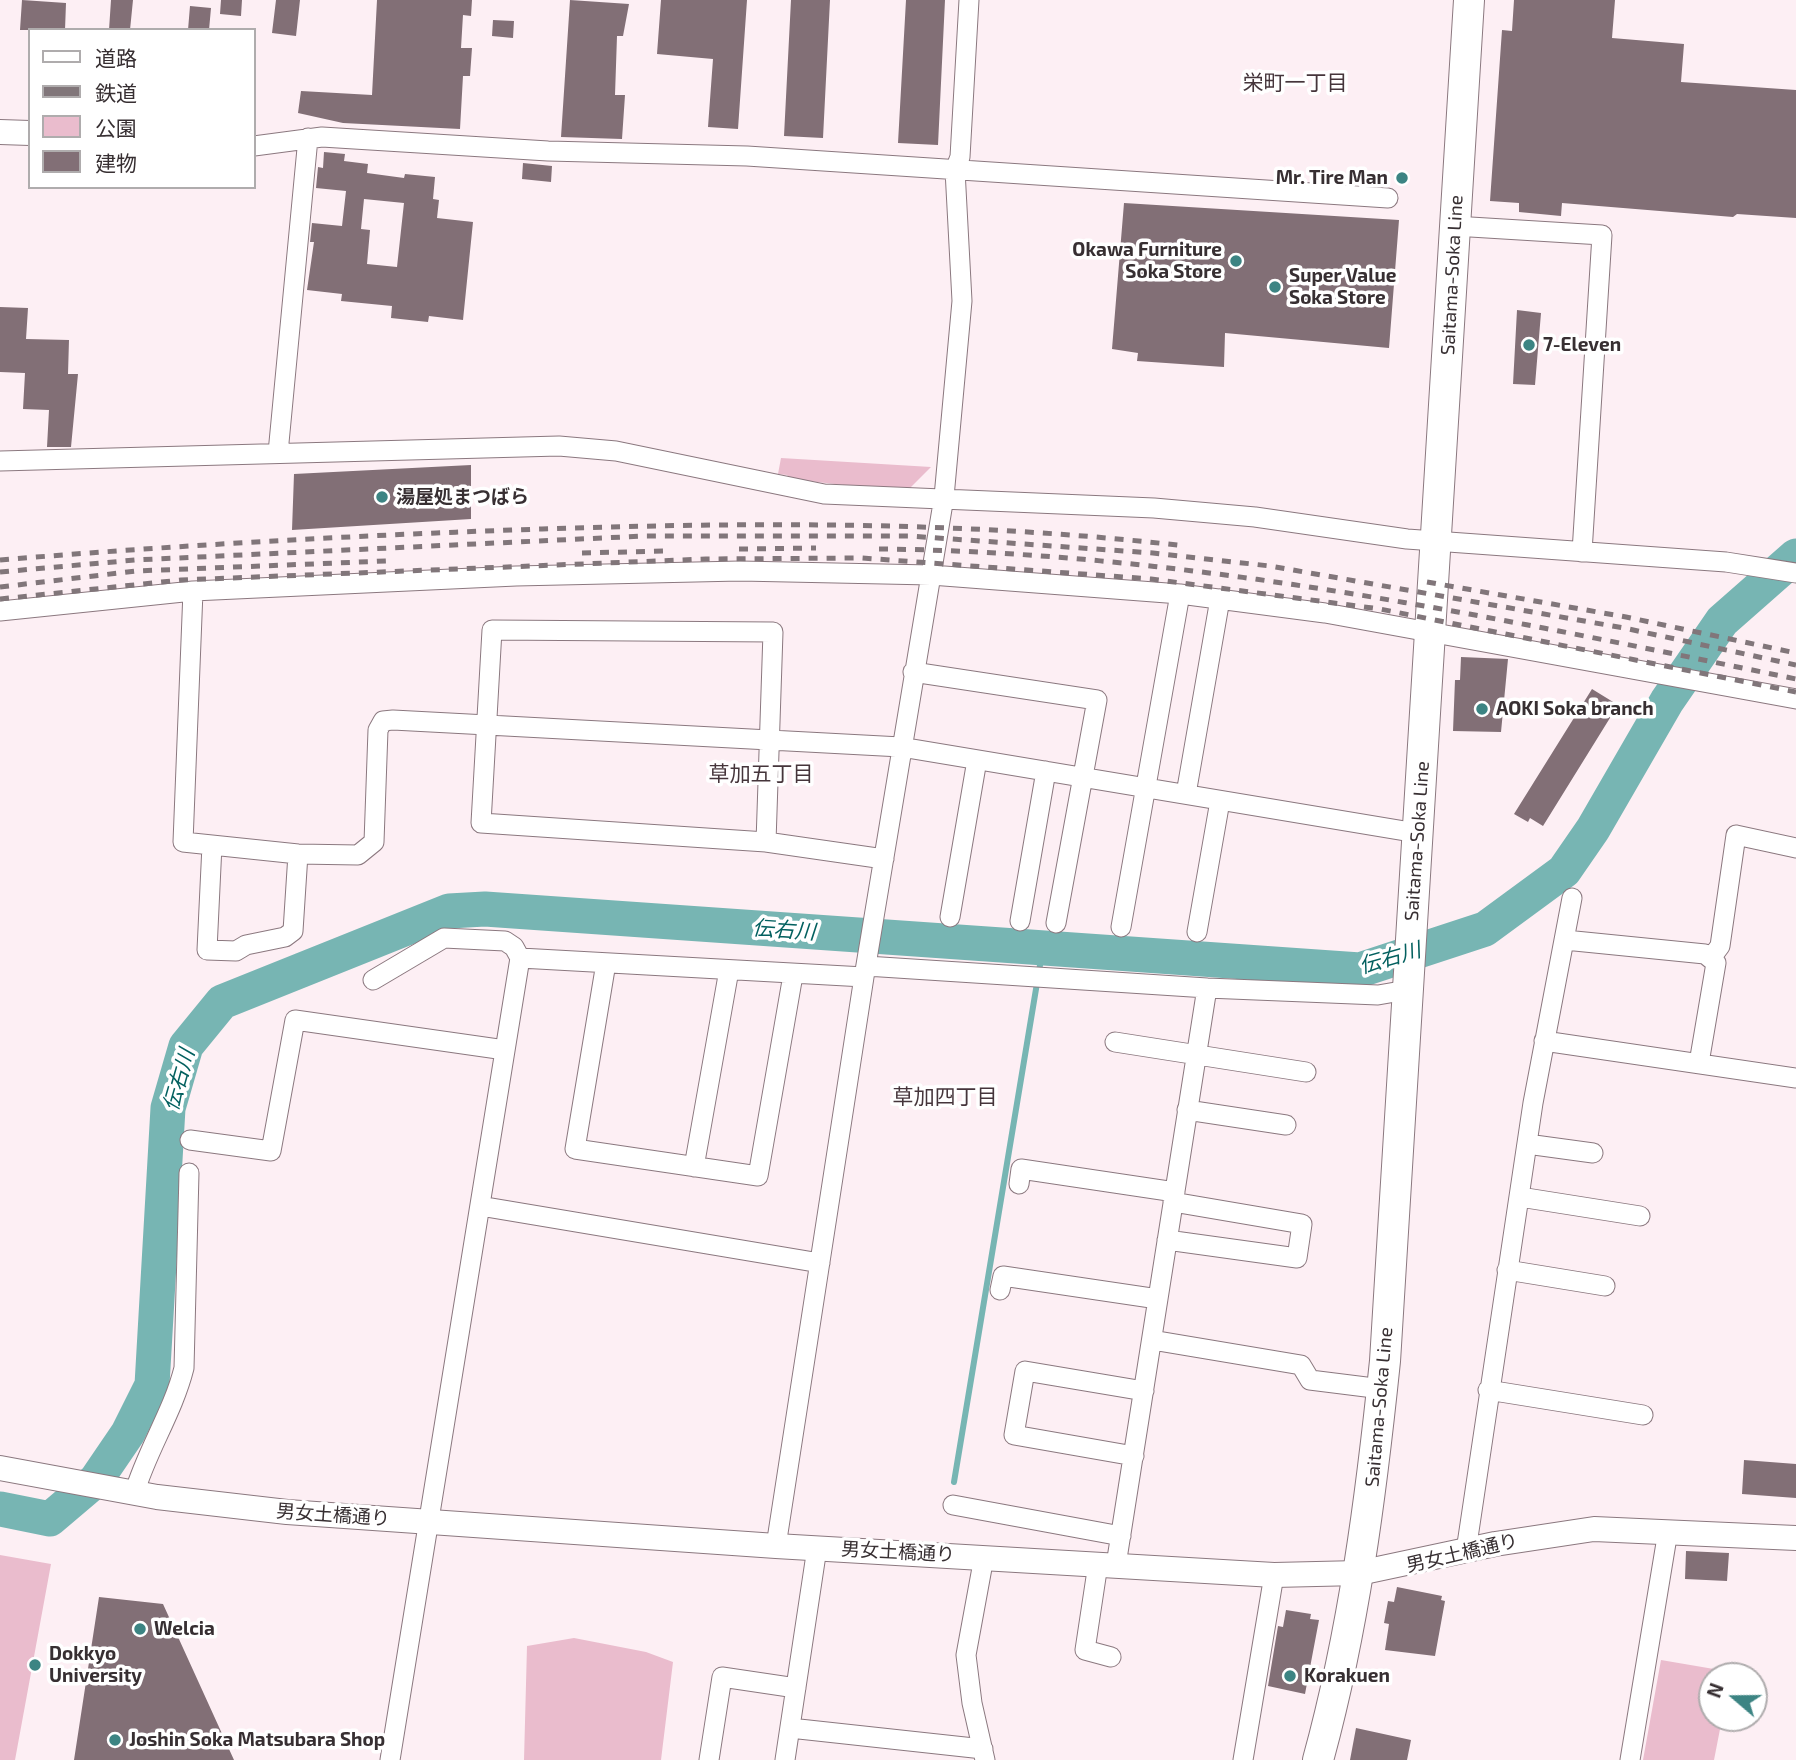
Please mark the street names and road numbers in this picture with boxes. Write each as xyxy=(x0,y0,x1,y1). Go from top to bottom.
street label: Saitama-Soka Line xyxy=(1436,194,1468,356)
street label: Saitama-Soka Line xyxy=(1400,760,1434,922)
street label: Saitama-Soka Line xyxy=(1361,1326,1397,1488)
street label: 男女土橋通り xyxy=(275,1500,391,1530)
street label: 男女土橋通り xyxy=(1404,1529,1520,1577)
street label: 男女土橋通り xyxy=(840,1538,956,1566)

